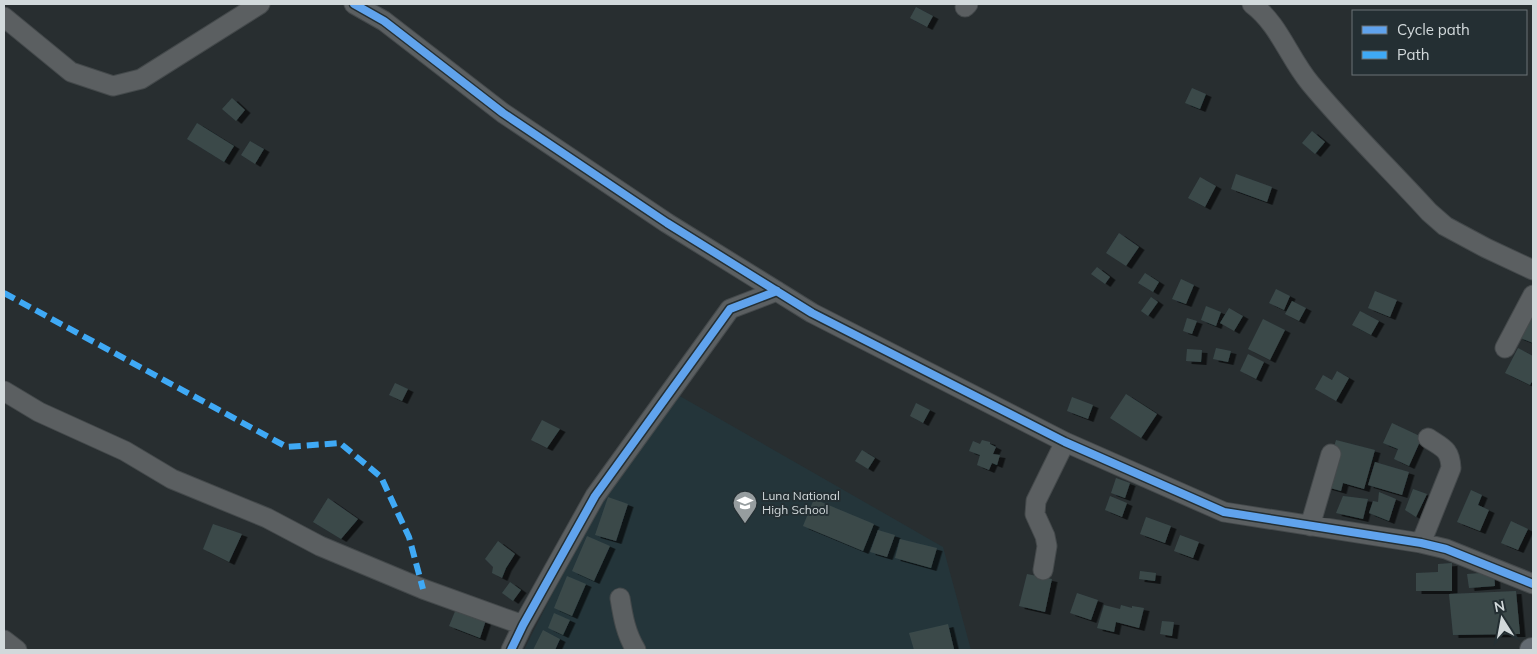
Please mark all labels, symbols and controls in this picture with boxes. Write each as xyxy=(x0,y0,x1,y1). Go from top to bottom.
legend xyxy=(1352,10,1527,75)
text: Cycle path xyxy=(1397,20,1470,39)
text: Path xyxy=(1397,45,1429,64)
place label: Luna National High School xyxy=(762,488,840,517)
school or university icon: Luna National High School xyxy=(732,490,758,524)
north arrow xyxy=(1477,594,1527,644)
text: N xyxy=(1493,596,1506,616)

